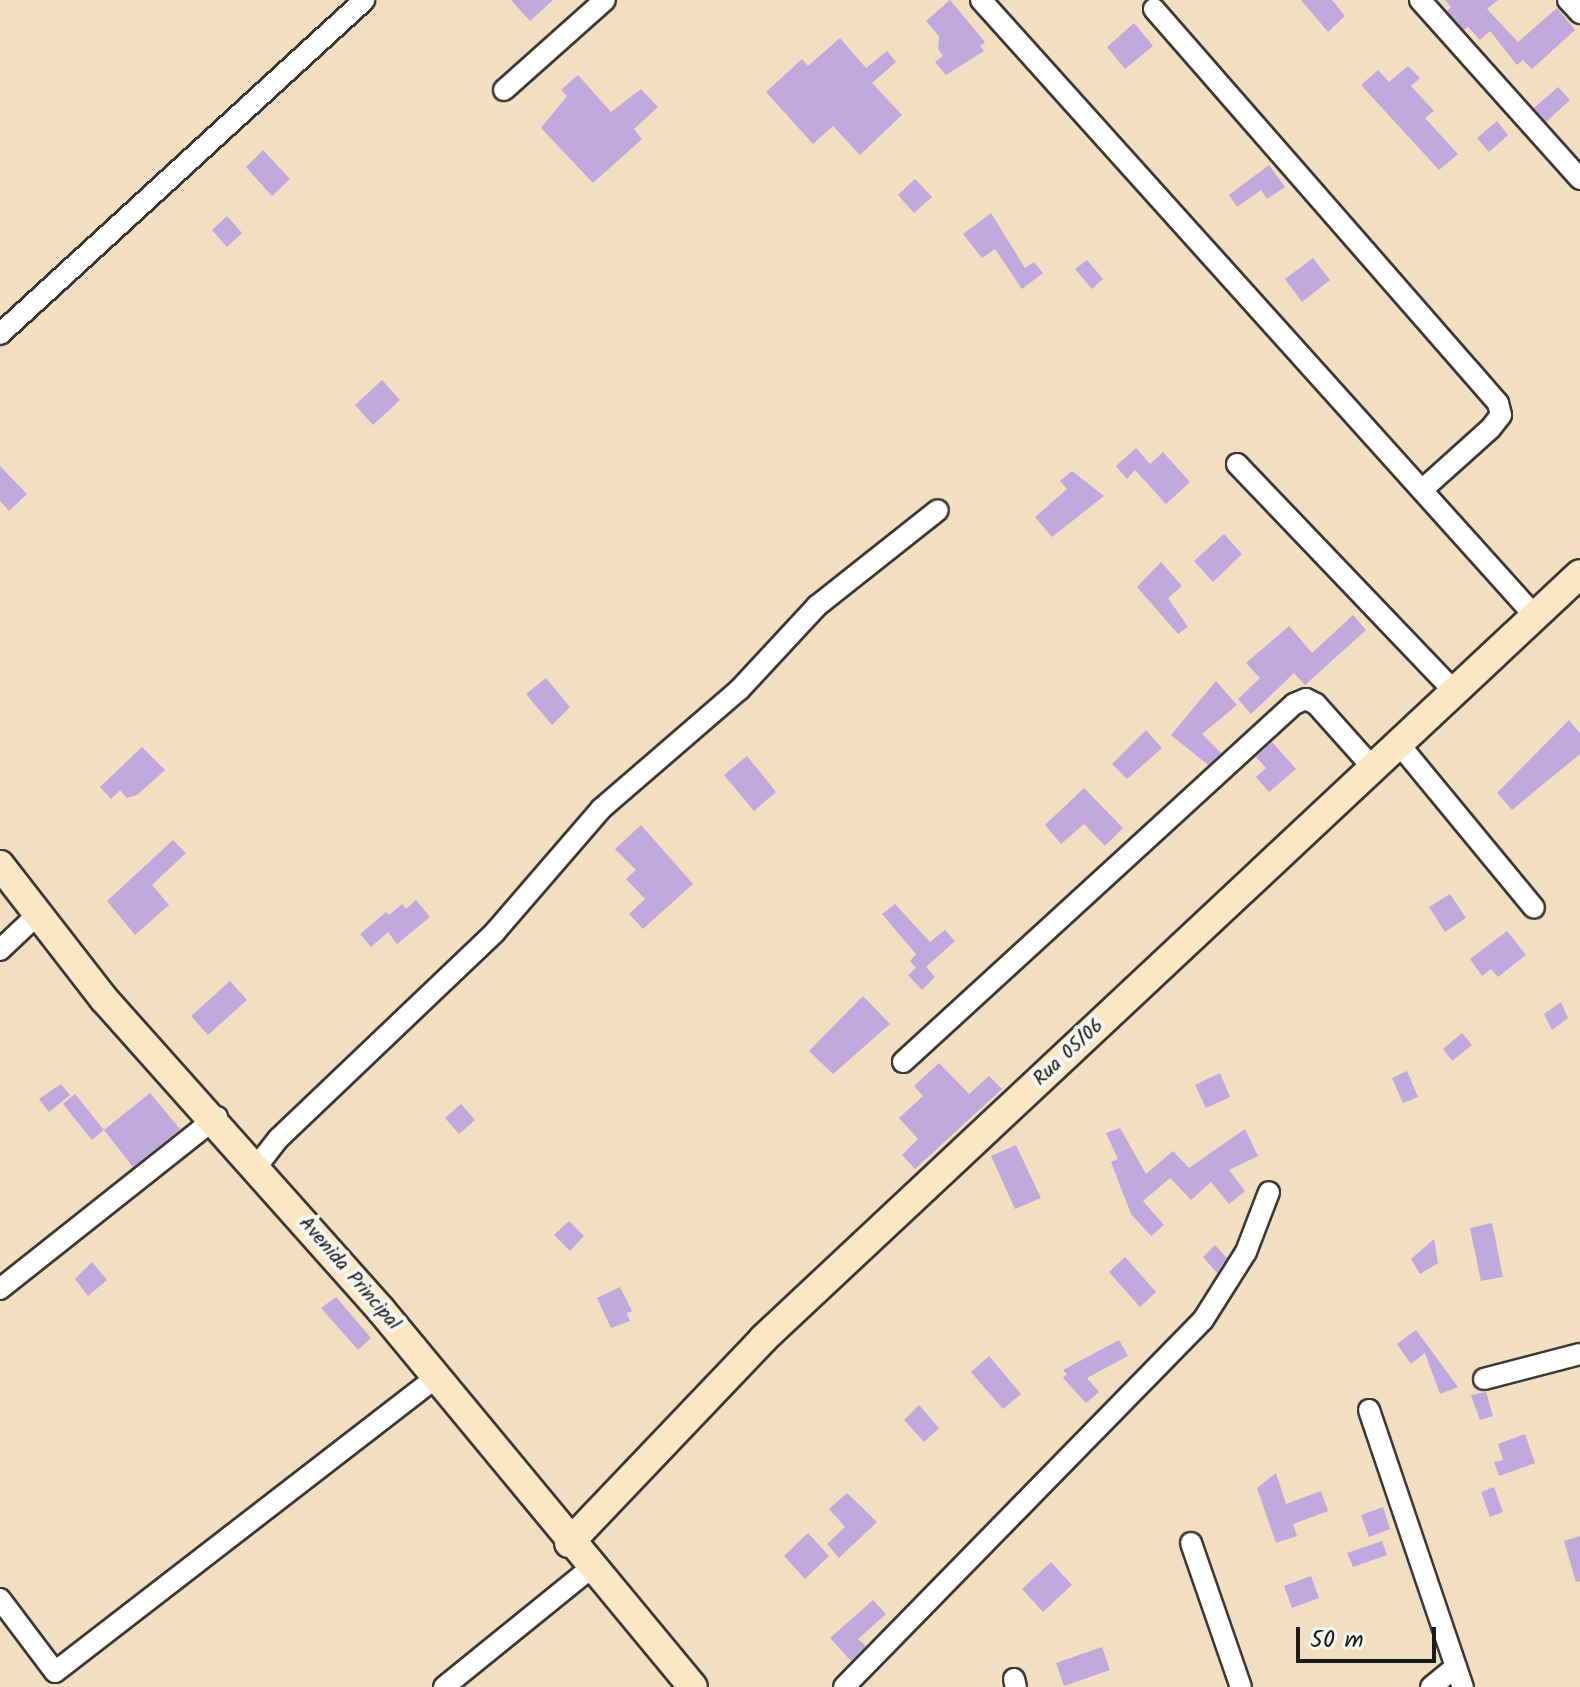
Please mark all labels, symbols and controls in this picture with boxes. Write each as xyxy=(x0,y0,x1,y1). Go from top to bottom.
street label: Rua 05/06 xyxy=(1029,1014,1109,1092)
street label: Avenida Principal xyxy=(293,1212,405,1336)
scale bar xyxy=(1300,1611,1440,1661)
text: 50 m xyxy=(1310,1621,1364,1660)

